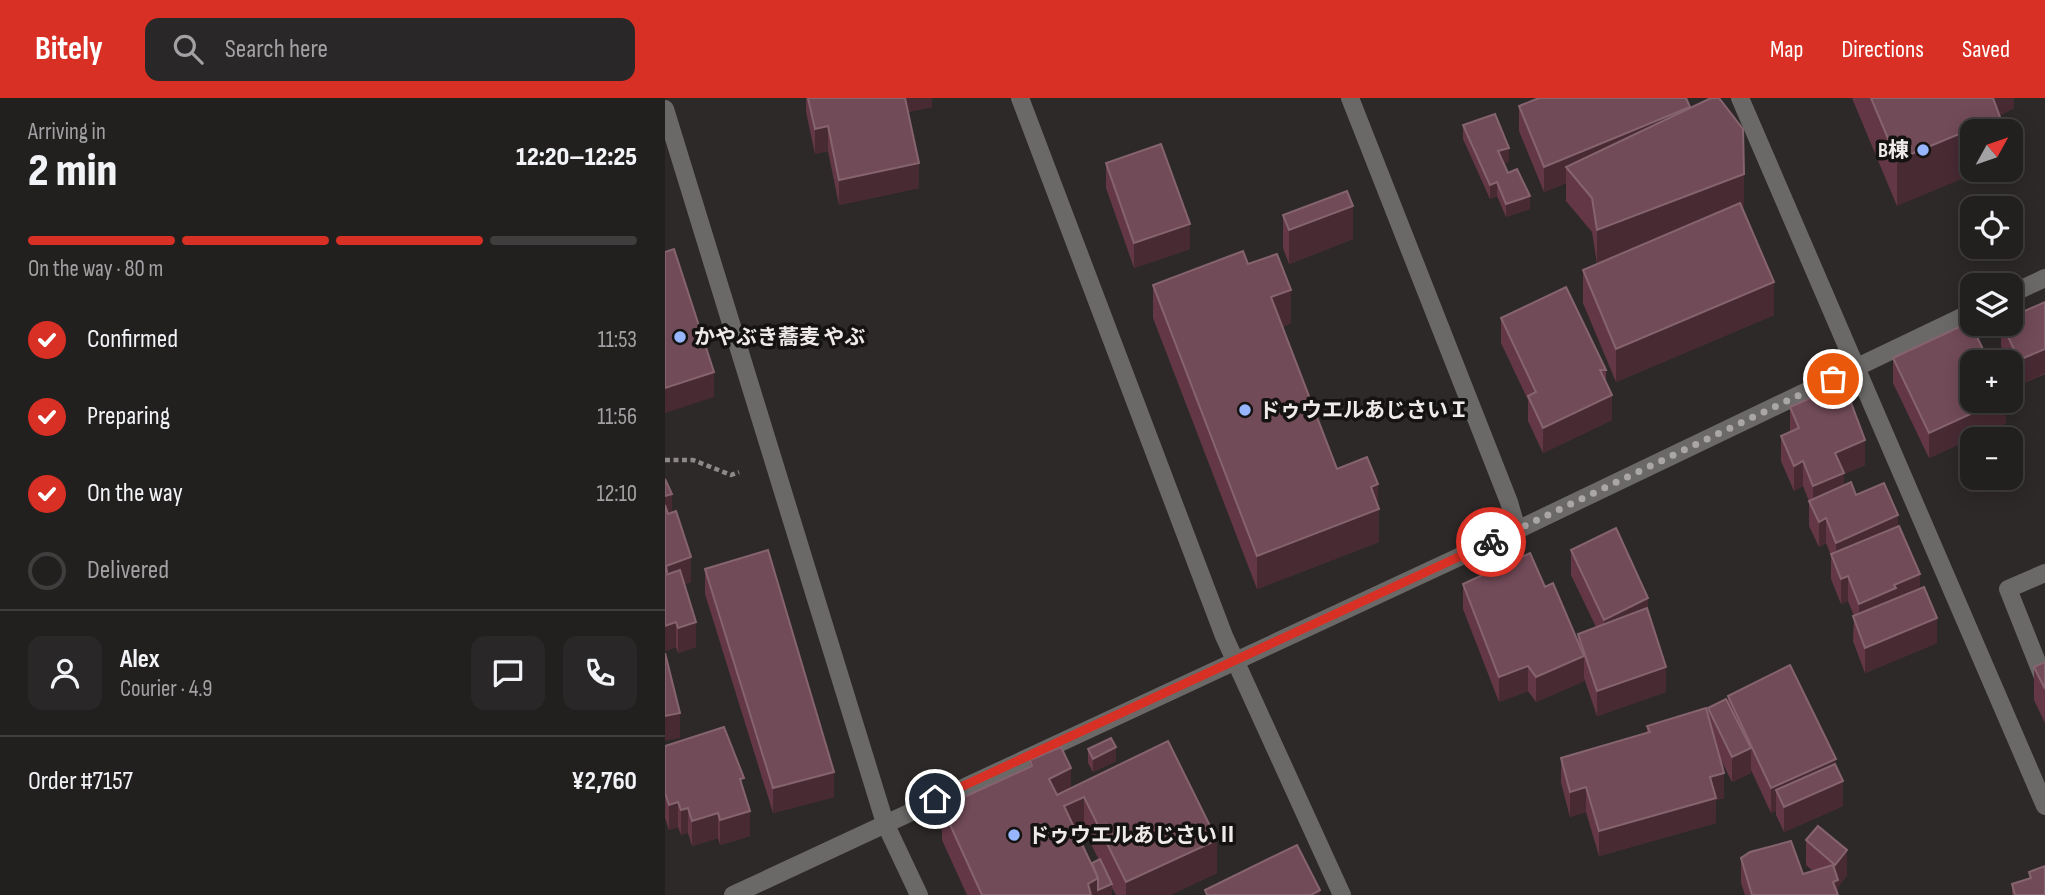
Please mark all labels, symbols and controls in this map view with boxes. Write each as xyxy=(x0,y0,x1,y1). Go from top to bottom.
search box xyxy=(145,18,635,81)
text: Bitely xyxy=(35,29,103,69)
icon: search xyxy=(169,30,207,68)
text: Search here xyxy=(225,34,328,65)
text: Map xyxy=(1770,35,1803,64)
text: Directions xyxy=(1841,35,1924,64)
text: Saved xyxy=(1962,35,2010,64)
text: Arriving in xyxy=(28,118,106,146)
north arrow xyxy=(1960,119,2023,182)
map controls xyxy=(1960,119,2023,490)
place label: B棟 xyxy=(1878,138,1909,163)
text: 12:20–12:25 xyxy=(516,142,637,173)
marker: B棟 xyxy=(1915,142,1931,158)
text: 2 min xyxy=(28,144,117,199)
button: locate xyxy=(1960,196,2023,259)
text: On the way · 80 m xyxy=(28,255,163,283)
button: layers xyxy=(1960,273,2023,336)
icon: check xyxy=(28,321,66,359)
text: Confirmed xyxy=(87,324,178,355)
place label: かやぶき蕎麦 やぶ xyxy=(694,325,865,350)
text: 11:53 xyxy=(598,326,637,354)
marker: かやぶき蕎麦 やぶ xyxy=(672,329,688,345)
pin xyxy=(1803,349,1863,409)
button: + xyxy=(1960,350,2023,413)
icon: bag xyxy=(1814,360,1852,398)
icon: check xyxy=(28,398,66,436)
place label: ドゥウエルあじさいＩ xyxy=(1259,398,1469,423)
text: Preparing xyxy=(87,401,170,432)
marker: ドゥウエルあじさいＩ xyxy=(1237,402,1253,418)
text: 11:56 xyxy=(597,403,637,431)
button: − xyxy=(1960,427,2023,490)
icon: check xyxy=(28,475,66,513)
text: On the way xyxy=(87,478,183,509)
text: 12:10 xyxy=(597,480,637,508)
courier xyxy=(1456,507,1526,577)
icon: bike xyxy=(1472,523,1510,561)
text: Delivered xyxy=(87,555,169,586)
button: person xyxy=(28,636,102,710)
button: chat xyxy=(471,636,545,710)
button: phone xyxy=(563,636,637,710)
text: Alex xyxy=(120,644,160,675)
text: Courier · 4.9 xyxy=(120,675,212,703)
text: Order #7157 xyxy=(28,766,133,797)
text: ¥2,760 xyxy=(571,766,637,797)
pin xyxy=(905,769,965,829)
icon: home xyxy=(916,780,954,818)
place label: ドゥウエルあじさいⅡ xyxy=(1028,823,1238,848)
marker: ドゥウエルあじさいⅡ xyxy=(1006,827,1022,843)

